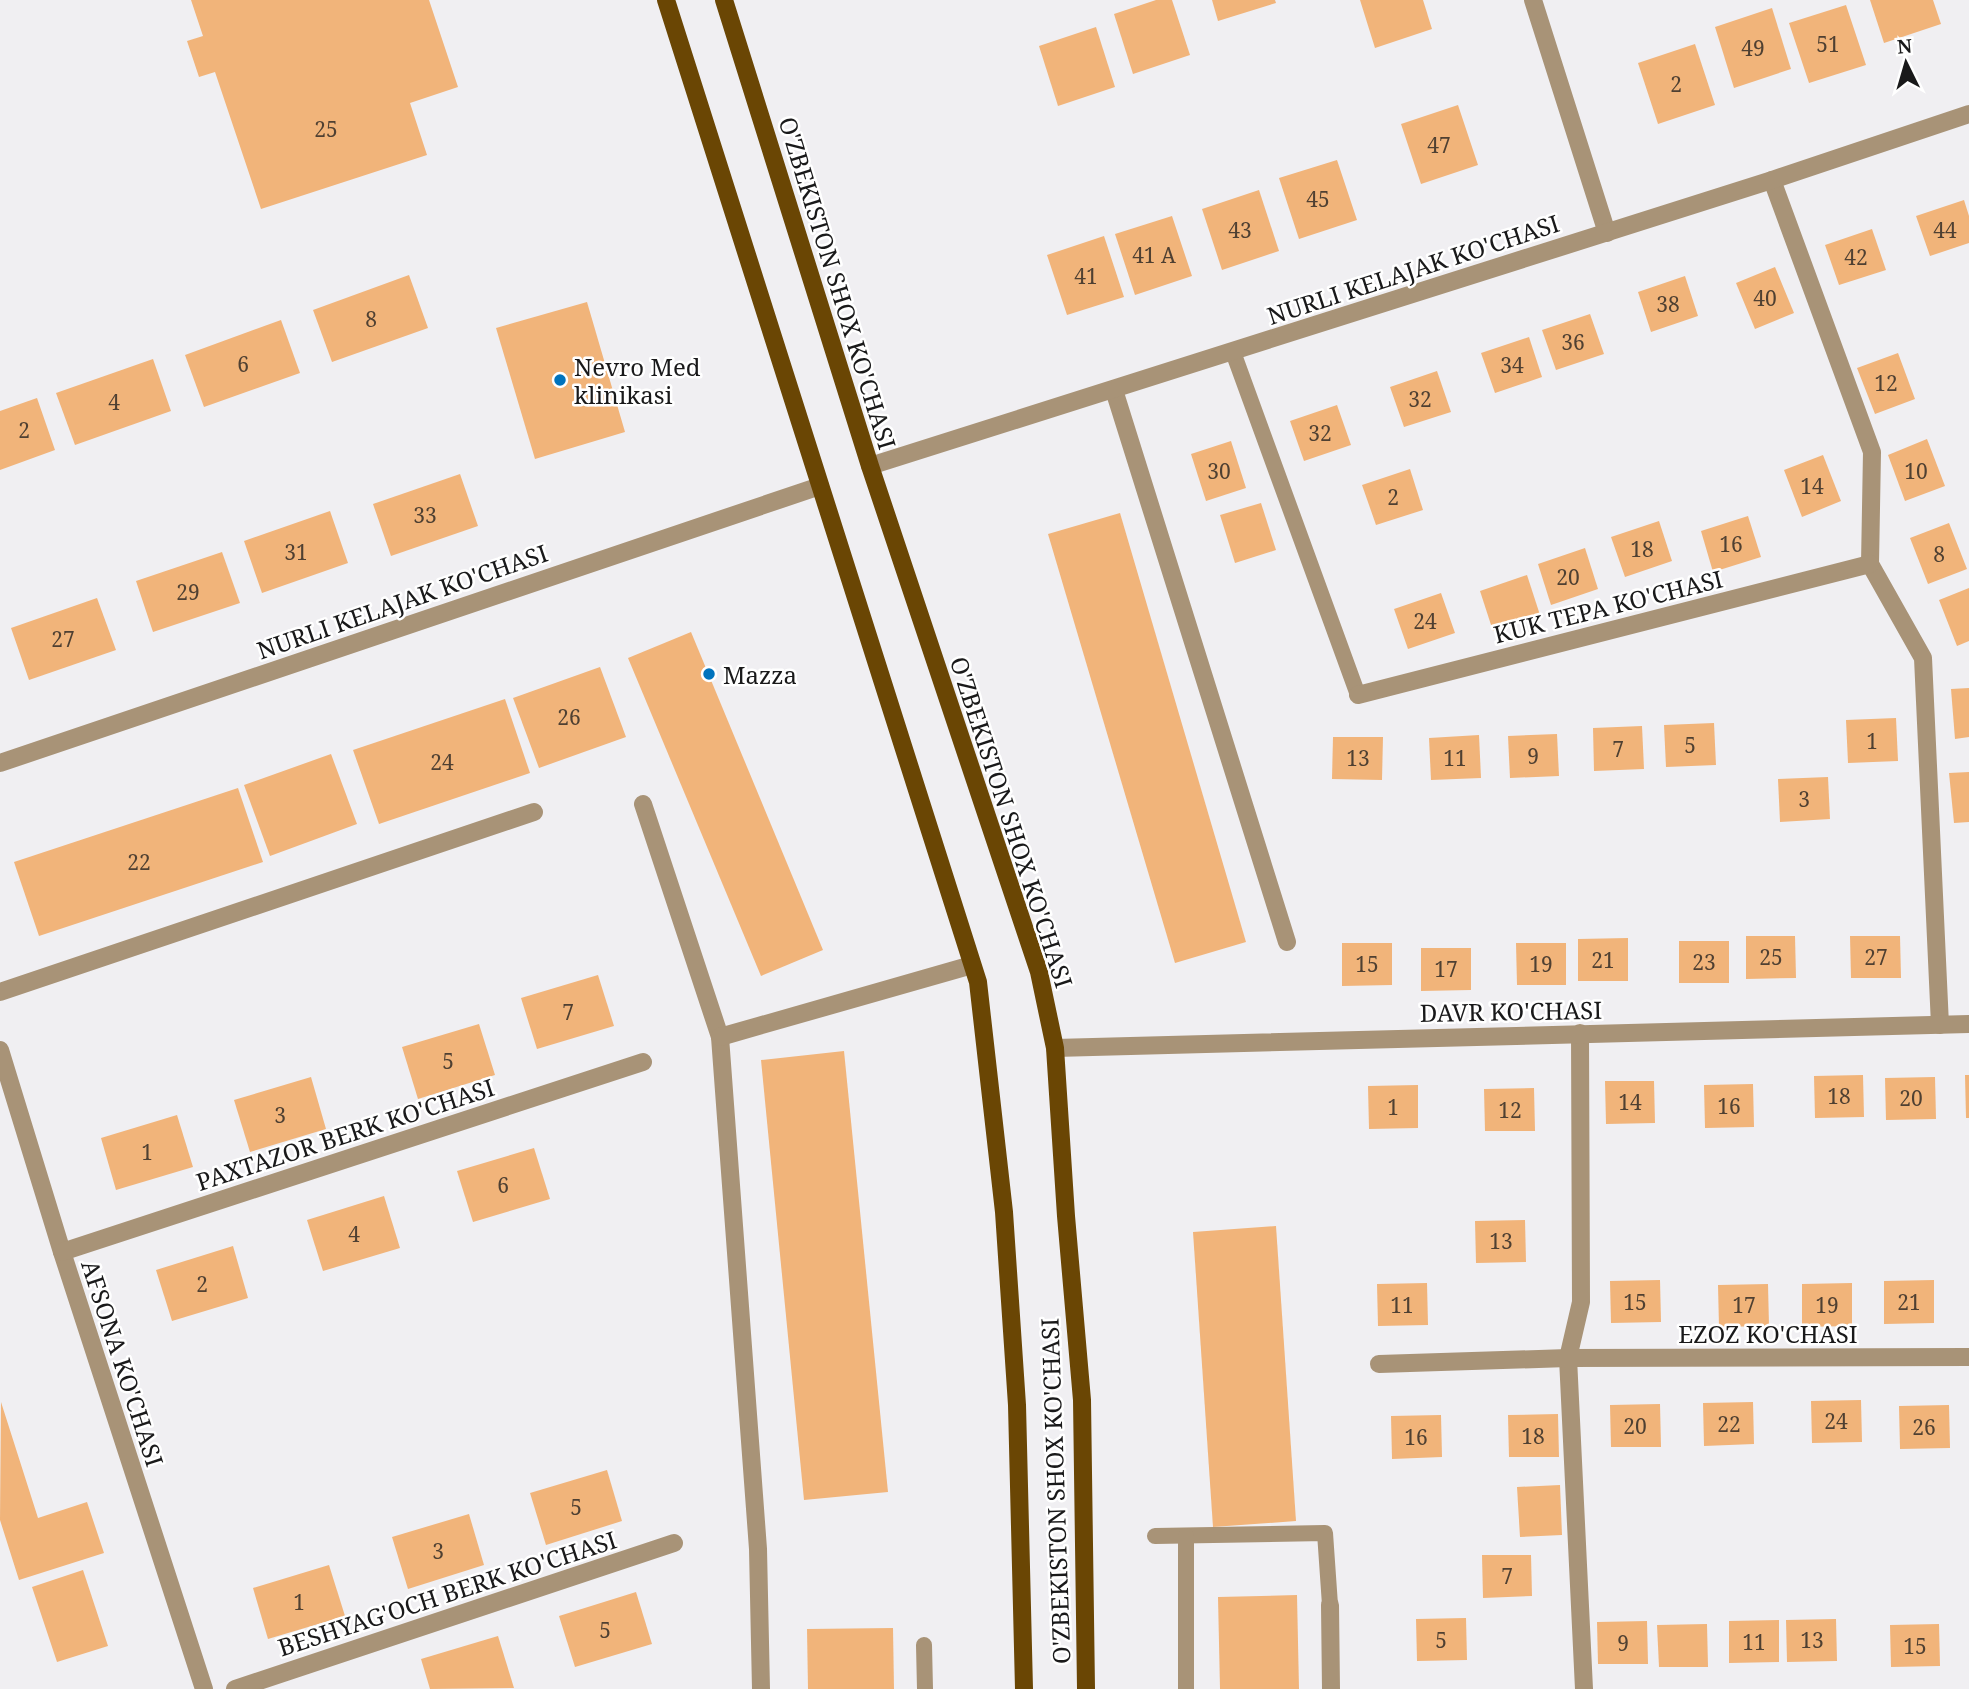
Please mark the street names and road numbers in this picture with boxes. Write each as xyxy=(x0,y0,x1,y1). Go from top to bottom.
street label: O'ZBEKISTON SHOX KO'CHASI xyxy=(772,113,904,453)
street label: NURLI KELAJAK KO'CHASI xyxy=(1263,206,1563,332)
street label: NURLI KELAJAK KO'CHASI xyxy=(252,536,552,666)
street label: KUK TEPA KO'CHASI xyxy=(1490,562,1726,650)
street label: O'ZBEKISTON SHOX KO'CHASI xyxy=(943,652,1081,992)
street label: DAVR KO'CHASI xyxy=(1420,993,1602,1029)
street label: PAXTAZOR BERK KO'CHASI xyxy=(192,1070,498,1198)
street label: AFSONA KO'CHASI xyxy=(74,1255,172,1471)
street label: O'ZBEKISTON SHOX KO'CHASI xyxy=(1032,1317,1078,1665)
street label: EZOZ KO'CHASI xyxy=(1678,1317,1858,1350)
street label: BESHYAG'OCH BERK KO'CHASI xyxy=(274,1523,620,1663)

